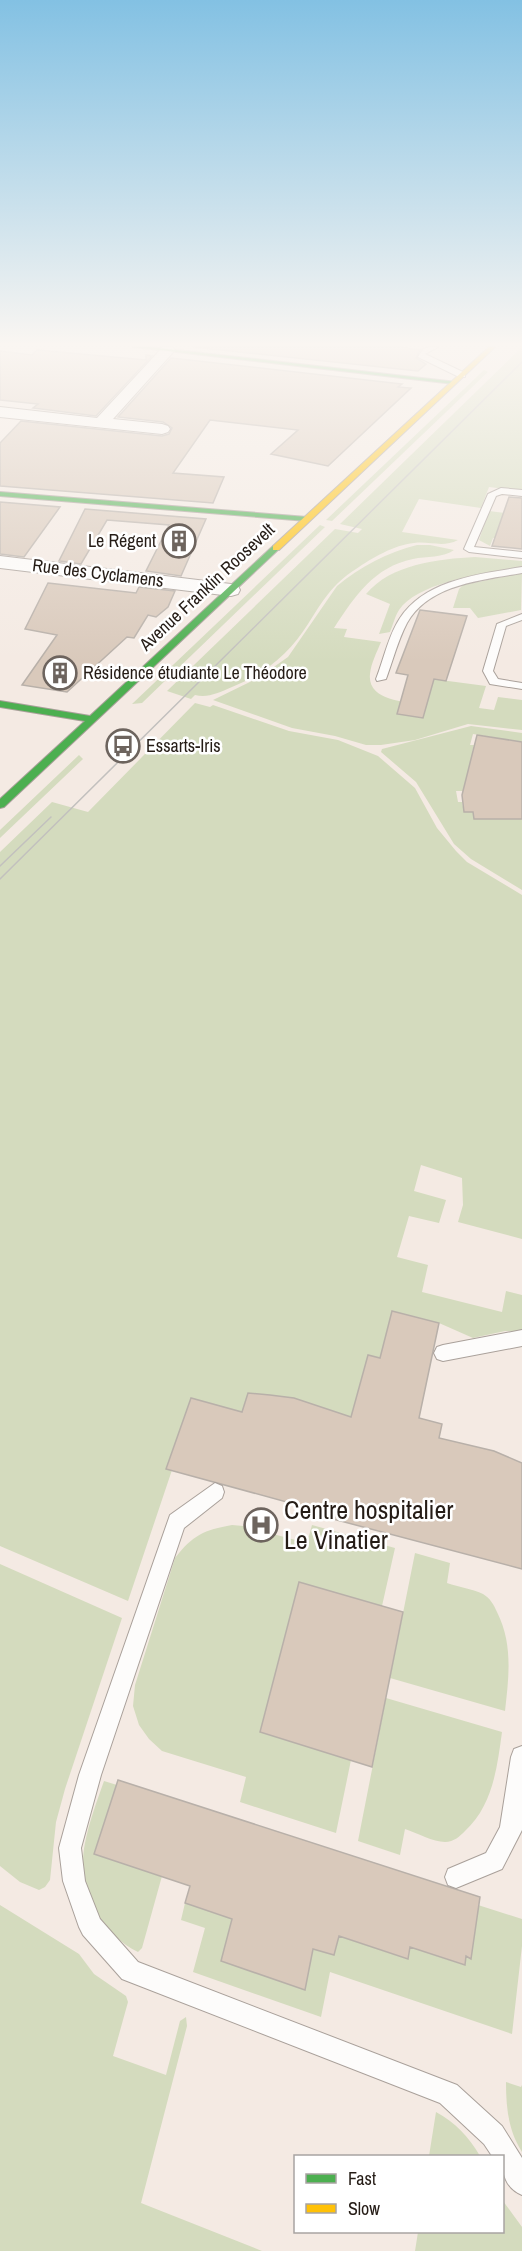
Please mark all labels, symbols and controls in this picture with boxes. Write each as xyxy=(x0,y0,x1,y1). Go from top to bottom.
street label: Avenue Franklin Roosevelt xyxy=(133,517,280,657)
building icon: Le Régent xyxy=(161,523,197,559)
place label: Le Régent xyxy=(88,528,156,553)
street label: Rue des Cyclamens xyxy=(31,552,165,593)
building icon: Résidence étudiante Le Théodore xyxy=(42,655,78,691)
place label: Résidence étudiante Le Théodore xyxy=(83,660,307,685)
bus stop icon: Essarts-Iris xyxy=(105,728,141,764)
place label: Essarts-Iris xyxy=(146,733,221,758)
place label: Centre hospitalier Le Vinatier xyxy=(284,1492,453,1557)
hospital icon: Centre hospitalier Le Vinatier xyxy=(243,1507,279,1543)
legend xyxy=(294,2155,504,2233)
text: Fast xyxy=(348,2166,376,2191)
text: Slow xyxy=(348,2196,380,2221)

